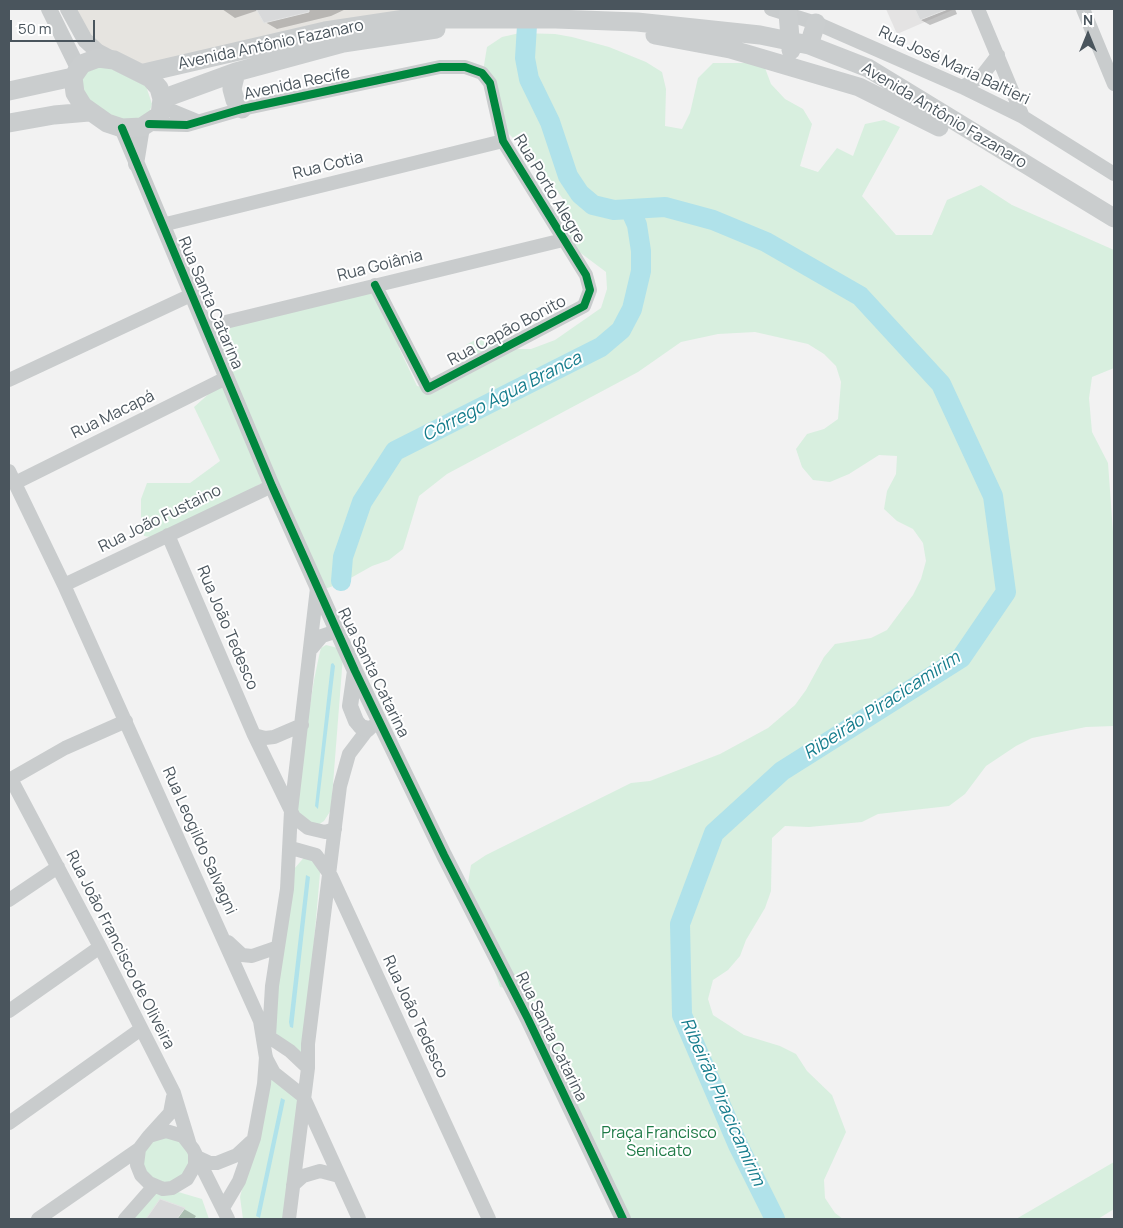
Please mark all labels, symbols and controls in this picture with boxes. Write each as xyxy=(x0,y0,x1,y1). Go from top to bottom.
scale bar xyxy=(12,10,98,42)
north arrow xyxy=(1063,10,1113,60)
text: N xyxy=(1083,10,1093,29)
street label: Avenida Antônio Fazanaro xyxy=(176,16,366,74)
text: 50 m xyxy=(18,18,52,39)
street label: Rua José Maria Baltieri xyxy=(875,22,1033,110)
street label: Avenida Antônio Fazanaro xyxy=(858,59,1030,173)
street label: Avenida Recife xyxy=(242,63,352,105)
street label: Rua Porto Alegre xyxy=(509,131,589,247)
street label: Rua Cotia xyxy=(291,148,365,184)
street label: Rua Santa Catarina xyxy=(173,234,247,372)
street label: Rua Goiânia xyxy=(335,246,425,286)
street label: Rua Capão Bonito xyxy=(445,292,569,370)
water label: Córrego Água Branca xyxy=(419,347,585,447)
street label: Rua Macapá xyxy=(68,387,158,443)
street label: Rua João Fustaino xyxy=(96,481,224,557)
street label: Rua João Tedesco xyxy=(192,563,262,693)
street label: Rua Santa Catarina xyxy=(333,605,413,741)
water label: Ribeirão Piracicamirim xyxy=(800,647,964,765)
street label: Rua Leogildo Salvagni xyxy=(158,764,240,918)
street label: Rua João Francisco de Oliveira xyxy=(61,847,179,1053)
street label: Rua João Tedesco xyxy=(378,953,452,1081)
street label: Rua Santa Catarina xyxy=(511,969,591,1105)
water label: Ribeirão Piracicamirim xyxy=(675,1015,769,1189)
park label: Praça Francisco Senicato xyxy=(601,1124,717,1162)

